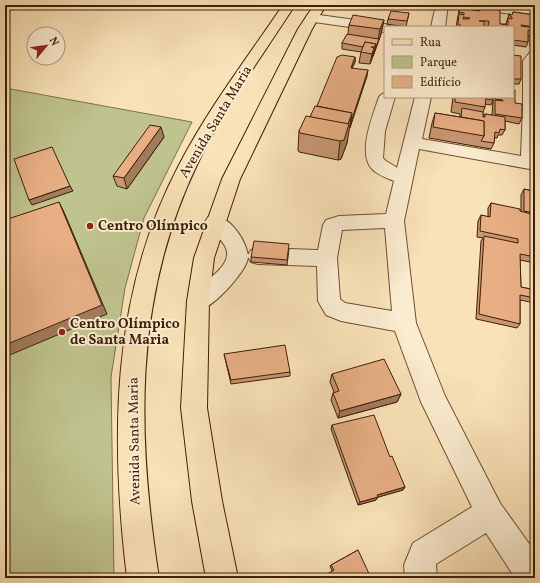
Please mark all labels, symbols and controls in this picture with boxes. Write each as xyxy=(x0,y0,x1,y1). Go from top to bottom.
north arrow xyxy=(26,26,66,66)
legend xyxy=(384,26,514,98)
text: N xyxy=(45,35,62,49)
text: Rua xyxy=(420,35,441,51)
text: Parque xyxy=(420,55,457,71)
street label: Avenida Santa Maria xyxy=(175,62,257,182)
text: Edifício xyxy=(420,75,461,91)
place label: Centro Olímpico xyxy=(98,217,208,236)
marker: Centro Olímpico xyxy=(85,221,95,231)
place label: Centro Olímpico de Santa Maria xyxy=(70,315,180,350)
marker: Centro Olímpico de Santa Maria xyxy=(57,327,67,337)
street label: Avenida Santa Maria xyxy=(124,377,146,505)

